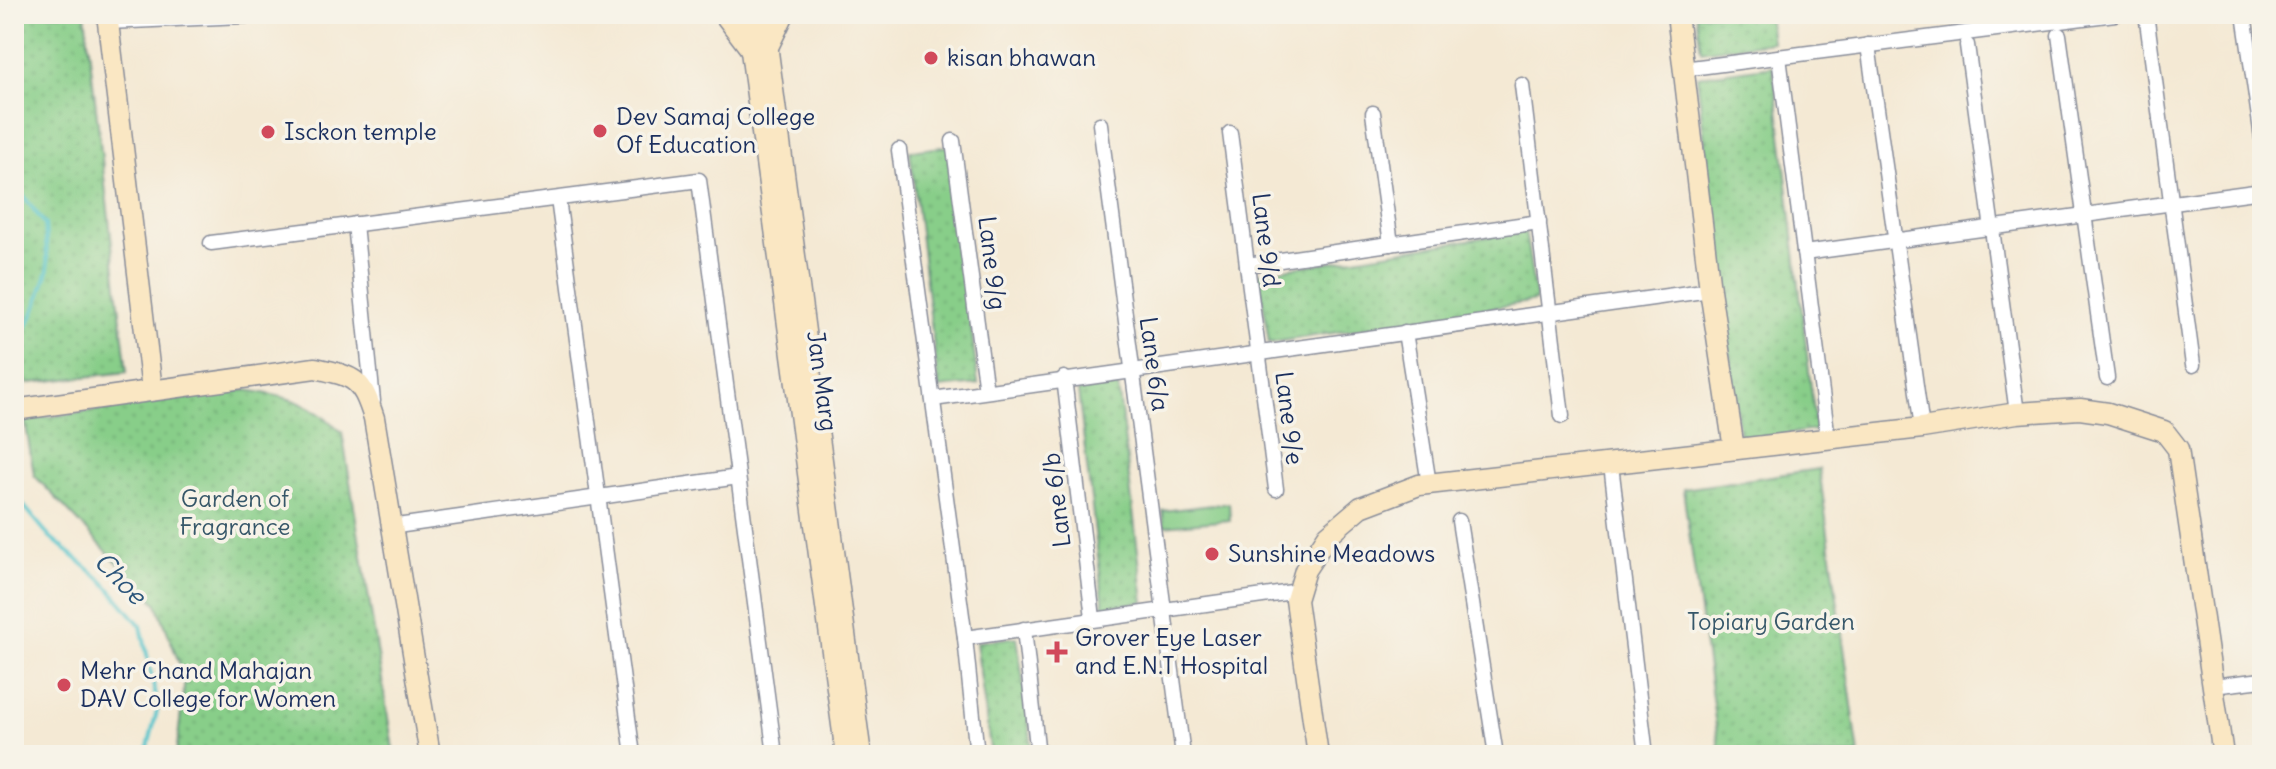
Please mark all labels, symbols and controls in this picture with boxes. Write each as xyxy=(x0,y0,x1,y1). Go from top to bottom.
place label: kisan bhawan xyxy=(947,42,1096,72)
marker: kisan bhawan xyxy=(922,49,940,67)
place label: Dev Samaj College Of Education xyxy=(616,101,815,159)
place label: Isckon temple xyxy=(284,116,437,146)
marker: Dev Samaj College Of Education xyxy=(591,122,609,140)
marker: Isckon temple xyxy=(259,123,277,141)
street label: Lane 9/d xyxy=(1246,191,1288,289)
street label: Lane 9/g xyxy=(972,214,1014,311)
street label: Lane 6/a xyxy=(1134,315,1176,413)
street label: Jan Marg xyxy=(801,329,845,433)
street label: Lane 9/e xyxy=(1269,370,1311,466)
street label: Lane 6/b xyxy=(1035,451,1077,549)
park label: Garden of Fragrance xyxy=(180,483,290,541)
place label: Sunshine Meadows xyxy=(1228,538,1435,568)
water label: Choe xyxy=(87,544,155,612)
marker: Sunshine Meadows xyxy=(1203,545,1221,563)
park label: Topiary Garden xyxy=(1687,606,1855,636)
place label: Grover Eye Laser and E.N.T Hospital xyxy=(1075,622,1268,680)
marker: Grover Eye Laser and E.N.T Hospital xyxy=(1046,641,1068,663)
place label: Mehr Chand Mahajan DAV College for Women xyxy=(80,655,336,713)
marker: Mehr Chand Mahajan DAV College for Women xyxy=(55,676,73,694)

